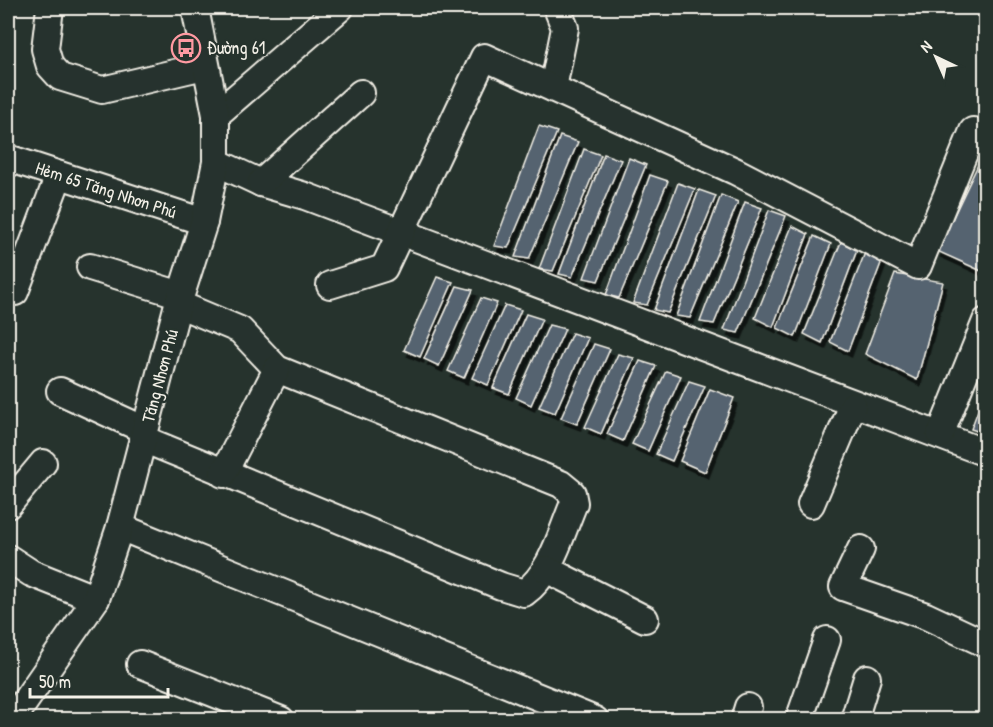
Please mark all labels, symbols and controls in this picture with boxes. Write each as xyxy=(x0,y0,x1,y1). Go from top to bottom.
north arrow xyxy=(906,27,966,87)
bus stop icon: Đường 61 xyxy=(170,32,202,64)
place label: Đường 61 xyxy=(207,35,265,60)
text: N xyxy=(915,35,937,57)
street label: Hẻm 65 Tăng Nhơn Phú xyxy=(33,155,180,224)
street label: Tăng Nhơn Phú xyxy=(135,326,184,425)
scale bar xyxy=(30,661,168,699)
text: 50 m xyxy=(39,669,71,694)

